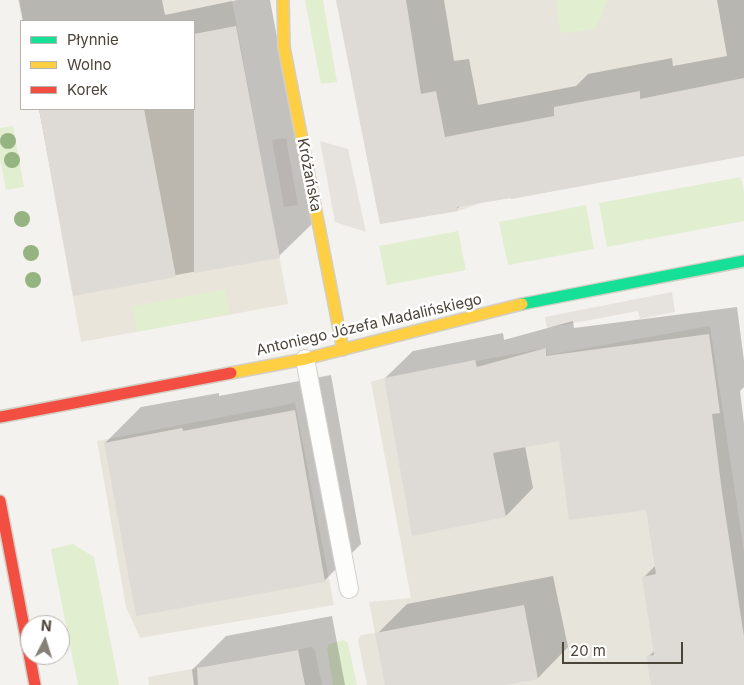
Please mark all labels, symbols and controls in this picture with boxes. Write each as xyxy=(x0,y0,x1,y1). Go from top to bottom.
legend xyxy=(20,20,195,110)
text: Płynnie xyxy=(67,30,119,49)
text: Wolno xyxy=(67,55,112,74)
text: Korek xyxy=(67,80,108,99)
street label: Króżańska xyxy=(293,137,325,213)
street label: Antoniego Józefa Madalińskiego xyxy=(254,290,484,360)
north arrow xyxy=(20,615,70,665)
text: N xyxy=(40,617,52,634)
scale bar xyxy=(564,632,685,664)
text: 20 m xyxy=(570,641,606,660)

